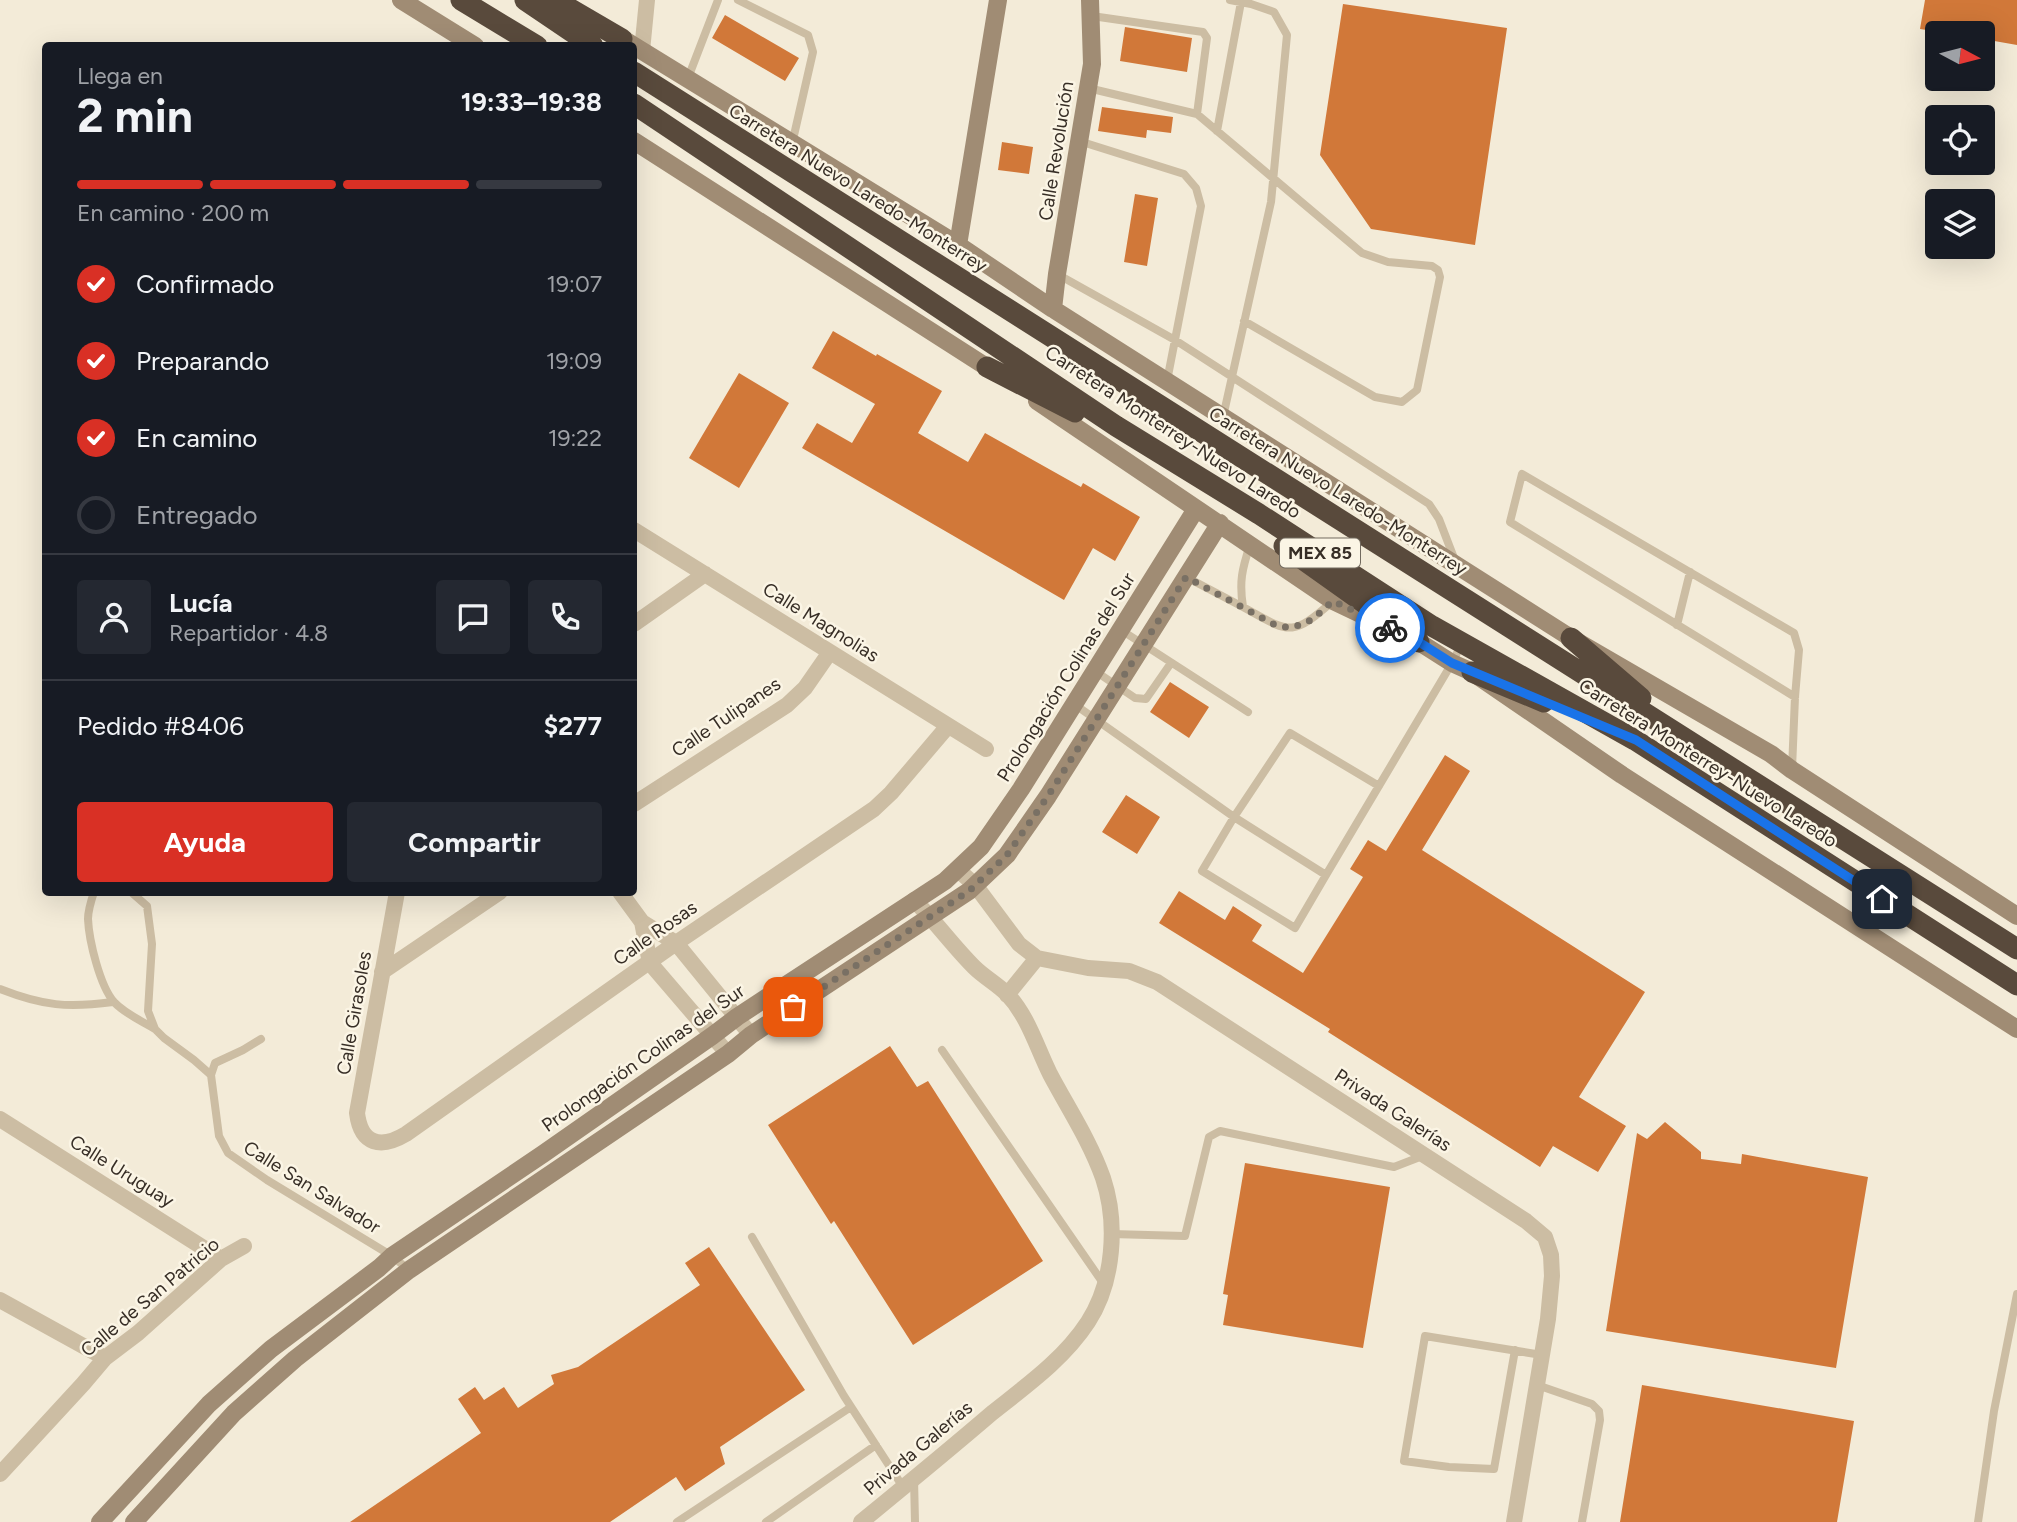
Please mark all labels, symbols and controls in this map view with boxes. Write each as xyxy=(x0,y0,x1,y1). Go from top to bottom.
north arrow xyxy=(1925,21,1995,91)
map controls xyxy=(1925,21,1995,259)
text: Llega en xyxy=(77,62,163,90)
street label: Calle Revolución xyxy=(1034,80,1078,222)
text: 19:33–19:38 xyxy=(461,86,602,118)
text: 2 min xyxy=(77,88,193,144)
street label: Carretera Nuevo Laredo-Monterrey xyxy=(725,99,991,277)
button: locate xyxy=(1925,105,1995,175)
button: layers xyxy=(1925,189,1995,259)
text: En camino · 200 m xyxy=(77,199,269,227)
icon: check xyxy=(77,265,115,303)
text: Confirmado xyxy=(136,268,274,300)
text: 19:07 xyxy=(547,270,602,298)
street label: Carretera Monterrey-Nuevo Laredo xyxy=(1041,341,1305,523)
icon: check xyxy=(77,342,115,380)
text: Preparando xyxy=(136,345,269,377)
text: 19:09 xyxy=(546,347,602,375)
street label: Carretera Nuevo Laredo-Monterrey xyxy=(1205,402,1471,580)
icon: check xyxy=(77,419,115,457)
text: En camino xyxy=(136,422,257,454)
text: 19:22 xyxy=(548,424,602,452)
text: Entregado xyxy=(136,499,258,531)
road number: MEX 85 xyxy=(1280,538,1360,568)
street label: Prolongación Colinas del Sur xyxy=(992,568,1140,786)
street label: Calle Magnolias xyxy=(759,577,883,667)
button: person xyxy=(77,580,151,654)
button: chat xyxy=(436,580,510,654)
button: phone xyxy=(528,580,602,654)
text: Lucía xyxy=(169,587,233,619)
courier xyxy=(1355,593,1425,663)
icon: bike xyxy=(1371,609,1409,647)
text: Repartidor · 4.8 xyxy=(169,619,328,647)
street label: Calle Tulipanes xyxy=(667,672,785,762)
street label: Carretera Monterrey-Nuevo Laredo xyxy=(1575,674,1841,852)
text: Pedido #8406 xyxy=(77,710,244,742)
text: $277 xyxy=(544,710,602,742)
button: Ayuda xyxy=(77,802,333,882)
button: Compartir xyxy=(347,802,602,882)
pin xyxy=(1852,869,1912,929)
icon: home xyxy=(1863,880,1901,918)
street label: Calle Rosas xyxy=(609,896,701,970)
street label: Calle Girasoles xyxy=(332,949,376,1077)
pin xyxy=(763,977,823,1037)
street label: Prolongación Colinas del Sur xyxy=(537,979,749,1137)
icon: bag xyxy=(774,988,812,1026)
street label: Privada Galerías xyxy=(1330,1064,1456,1156)
street label: Calle Uruguay xyxy=(66,1130,178,1212)
street label: Calle San Salvador xyxy=(239,1136,385,1239)
street label: Calle de San Patricio xyxy=(76,1232,224,1362)
street label: Privada Galerías xyxy=(859,1396,977,1500)

